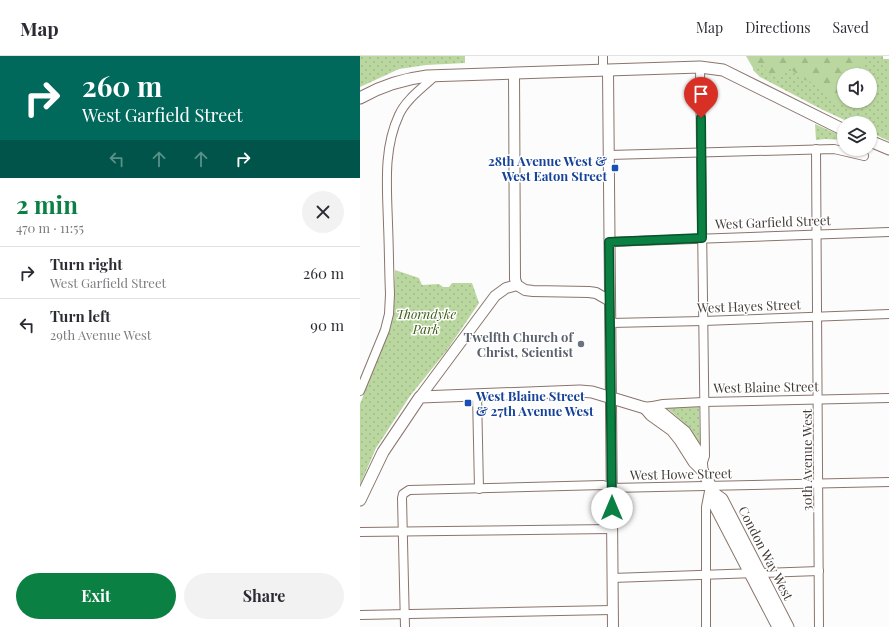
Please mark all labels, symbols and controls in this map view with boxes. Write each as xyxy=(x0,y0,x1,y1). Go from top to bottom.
text: Map xyxy=(20,15,59,41)
text: Map xyxy=(696,18,723,37)
text: Directions xyxy=(745,18,811,37)
text: Saved xyxy=(833,18,869,37)
text: 260 m xyxy=(82,67,162,104)
map controls xyxy=(837,68,877,156)
button: sound xyxy=(837,68,877,108)
icon: right xyxy=(16,72,68,124)
pin xyxy=(684,77,718,118)
icon: arrive xyxy=(690,83,712,105)
text: West Garfield Street xyxy=(82,103,243,127)
button: layers xyxy=(837,116,877,156)
icon: left xyxy=(106,148,128,170)
icon: ahead xyxy=(148,148,170,170)
icon: ahead xyxy=(190,148,212,170)
icon: right xyxy=(232,148,254,170)
place label: 28th Avenue West & West Eaton Street xyxy=(488,152,607,184)
marker: 28th Avenue West & West Eaton Street xyxy=(610,163,620,173)
text: 2 min xyxy=(16,188,78,220)
button: close xyxy=(302,191,344,233)
street label: West Garfield Street xyxy=(714,211,832,232)
text: 470 m · 11:55 xyxy=(16,219,84,236)
text: Turn right xyxy=(50,254,123,274)
icon: right xyxy=(16,262,38,284)
text: 260 m xyxy=(303,263,344,283)
text: West Garfield Street xyxy=(50,274,166,291)
street label: West Hayes Street xyxy=(696,295,802,316)
park label: Thorndyke Park xyxy=(396,305,456,337)
text: Turn left xyxy=(50,306,111,326)
icon: left xyxy=(16,314,38,336)
text: 90 m xyxy=(310,315,344,335)
text: 29th Avenue West xyxy=(50,326,151,343)
place label: Twelfth Church of Christ, Scientist xyxy=(463,328,574,360)
marker: Twelfth Church of Christ, Scientist xyxy=(576,339,586,349)
street label: West Blaine Street xyxy=(712,377,819,396)
place label: West Blaine Street & 27th Avenue West xyxy=(475,387,594,419)
marker: West Blaine Street & 27th Avenue West xyxy=(463,398,473,408)
street label: 30th Avenue West xyxy=(798,408,815,511)
street label: West Howe Street xyxy=(629,464,733,483)
position arrow xyxy=(591,487,633,529)
street label: Condon Way West xyxy=(735,503,798,603)
button: Exit xyxy=(16,573,176,619)
button: Share xyxy=(184,573,344,619)

